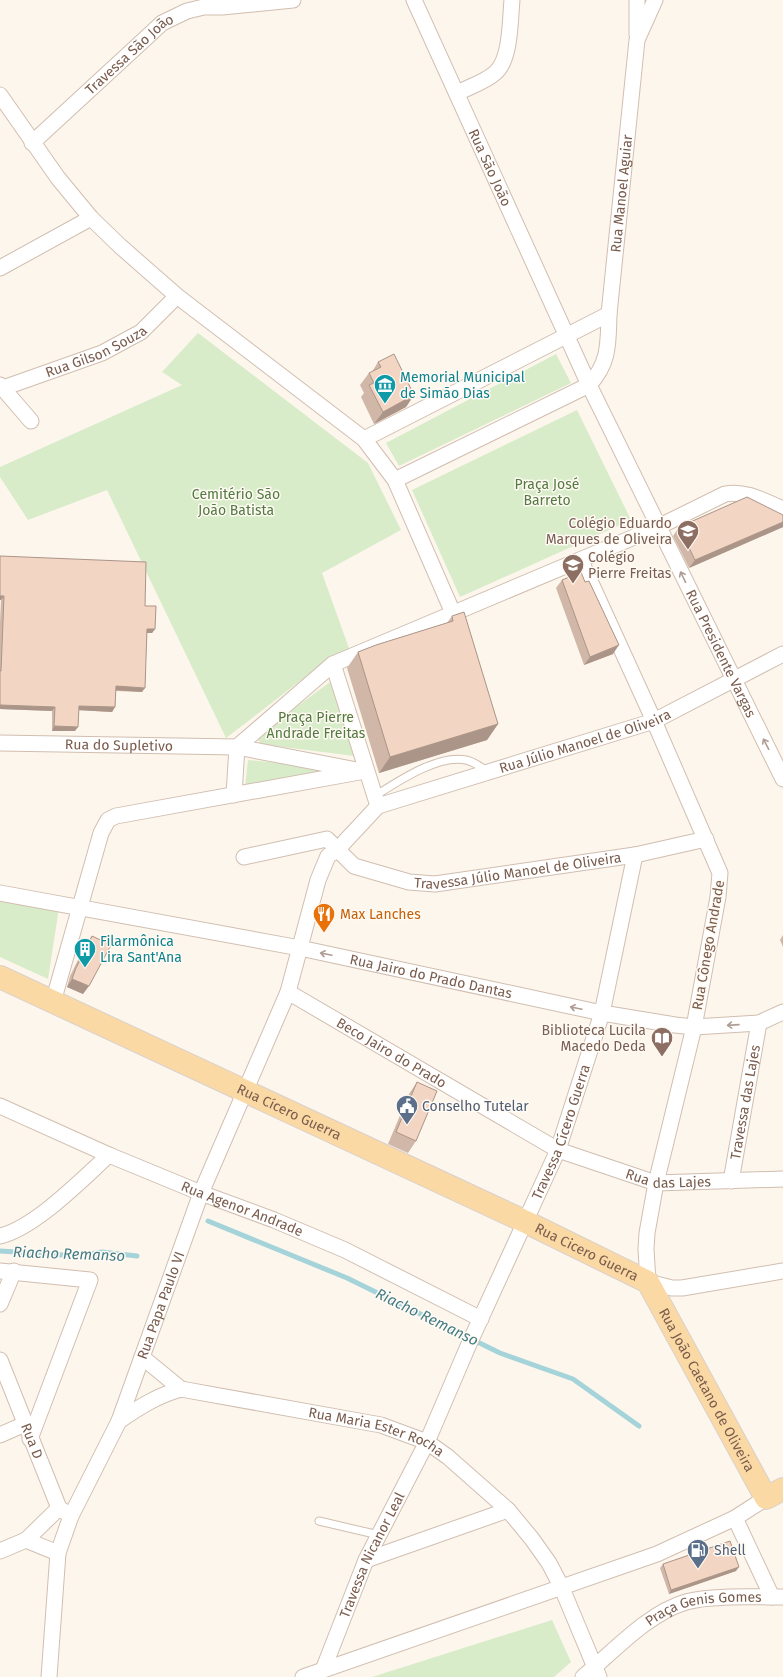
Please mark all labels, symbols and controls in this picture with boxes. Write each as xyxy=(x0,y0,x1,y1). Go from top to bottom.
street label: Travessa São João xyxy=(82,11,176,98)
street label: Rua São João xyxy=(465,126,515,209)
street label: Rua Manoel Aguiar xyxy=(607,133,636,254)
street label: Rua Gilson Souza xyxy=(43,323,151,381)
place label: Memorial Municipal de Simão Dias xyxy=(400,369,525,402)
museum icon: Memorial Municipal de Simão Dias xyxy=(372,372,398,405)
park label: Praça José Barreto xyxy=(515,476,579,509)
park label: Cemitério São João Batista xyxy=(192,486,280,519)
place label: Colégio Eduardo Marques de Oliveira xyxy=(546,515,672,548)
school or university icon: Colégio Eduardo Marques de Oliveira xyxy=(675,518,701,551)
place label: Colégio Pierre Freitas xyxy=(588,549,672,582)
school or university icon: Colégio Pierre Freitas xyxy=(560,552,586,585)
one-way arrow xyxy=(679,571,686,583)
street label: Rua Presidente Vargas xyxy=(682,587,760,721)
street label: Rua Júlio Manoel de Oliveira xyxy=(497,706,674,777)
park label: Praça Pierre Andrade Freitas xyxy=(267,709,366,742)
street label: Rua do Supletivo xyxy=(65,736,173,755)
one-way arrow xyxy=(761,738,769,750)
street label: Travessa Júlio Manoel de Oliveira xyxy=(413,849,622,893)
street label: Rua Cônego Andrade xyxy=(689,879,728,1011)
restaurant icon: Max Lanches xyxy=(311,901,337,934)
place label: Max Lanches xyxy=(340,906,421,923)
place label: Filarmônica Lira Sant'Ana xyxy=(100,933,182,966)
building icon: Filarmônica Lira Sant'Ana xyxy=(72,936,98,969)
one-way arrow xyxy=(320,949,333,957)
street label: Rua Jairo do Prado Dantas xyxy=(348,951,514,1002)
one-way arrow xyxy=(570,1003,583,1011)
street label: Beco Jairo do Prado xyxy=(333,1014,449,1092)
one-way arrow xyxy=(726,1021,739,1028)
place label: Biblioteca Lucila Macedo Deda xyxy=(541,1022,646,1055)
library icon: Biblioteca Lucila Macedo Deda xyxy=(649,1025,675,1058)
street label: Travessa das Lajes xyxy=(727,1043,764,1161)
street label: Travessa Cícero Guerra xyxy=(528,1062,594,1202)
street label: Rua Cícero Guerra xyxy=(234,1081,344,1144)
public building icon: Conselho Tutelar xyxy=(394,1093,420,1126)
place label: Conselho Tutelar xyxy=(422,1098,529,1115)
street label: Rua das Lajes xyxy=(623,1165,712,1192)
street label: Rua Agenor Andrade xyxy=(178,1178,306,1240)
street label: Rua Cicero Guerra xyxy=(532,1220,641,1285)
water label: Riacho Remanso xyxy=(13,1243,125,1265)
street label: Rua Papa Paulo VI xyxy=(134,1249,188,1362)
water label: Riacho Remanso xyxy=(373,1284,481,1350)
street label: Rua João Caetano de Oliveira xyxy=(655,1305,758,1475)
street label: Rua Maria Ester Rocha xyxy=(307,1404,447,1460)
street label: Rua D xyxy=(17,1421,47,1461)
street label: Travessa Nicanor Leal xyxy=(336,1489,409,1621)
fuel station icon: Shell xyxy=(685,1537,711,1570)
place label: Shell xyxy=(714,1542,746,1559)
street label: Praça Genis Gomes xyxy=(642,1589,762,1630)

